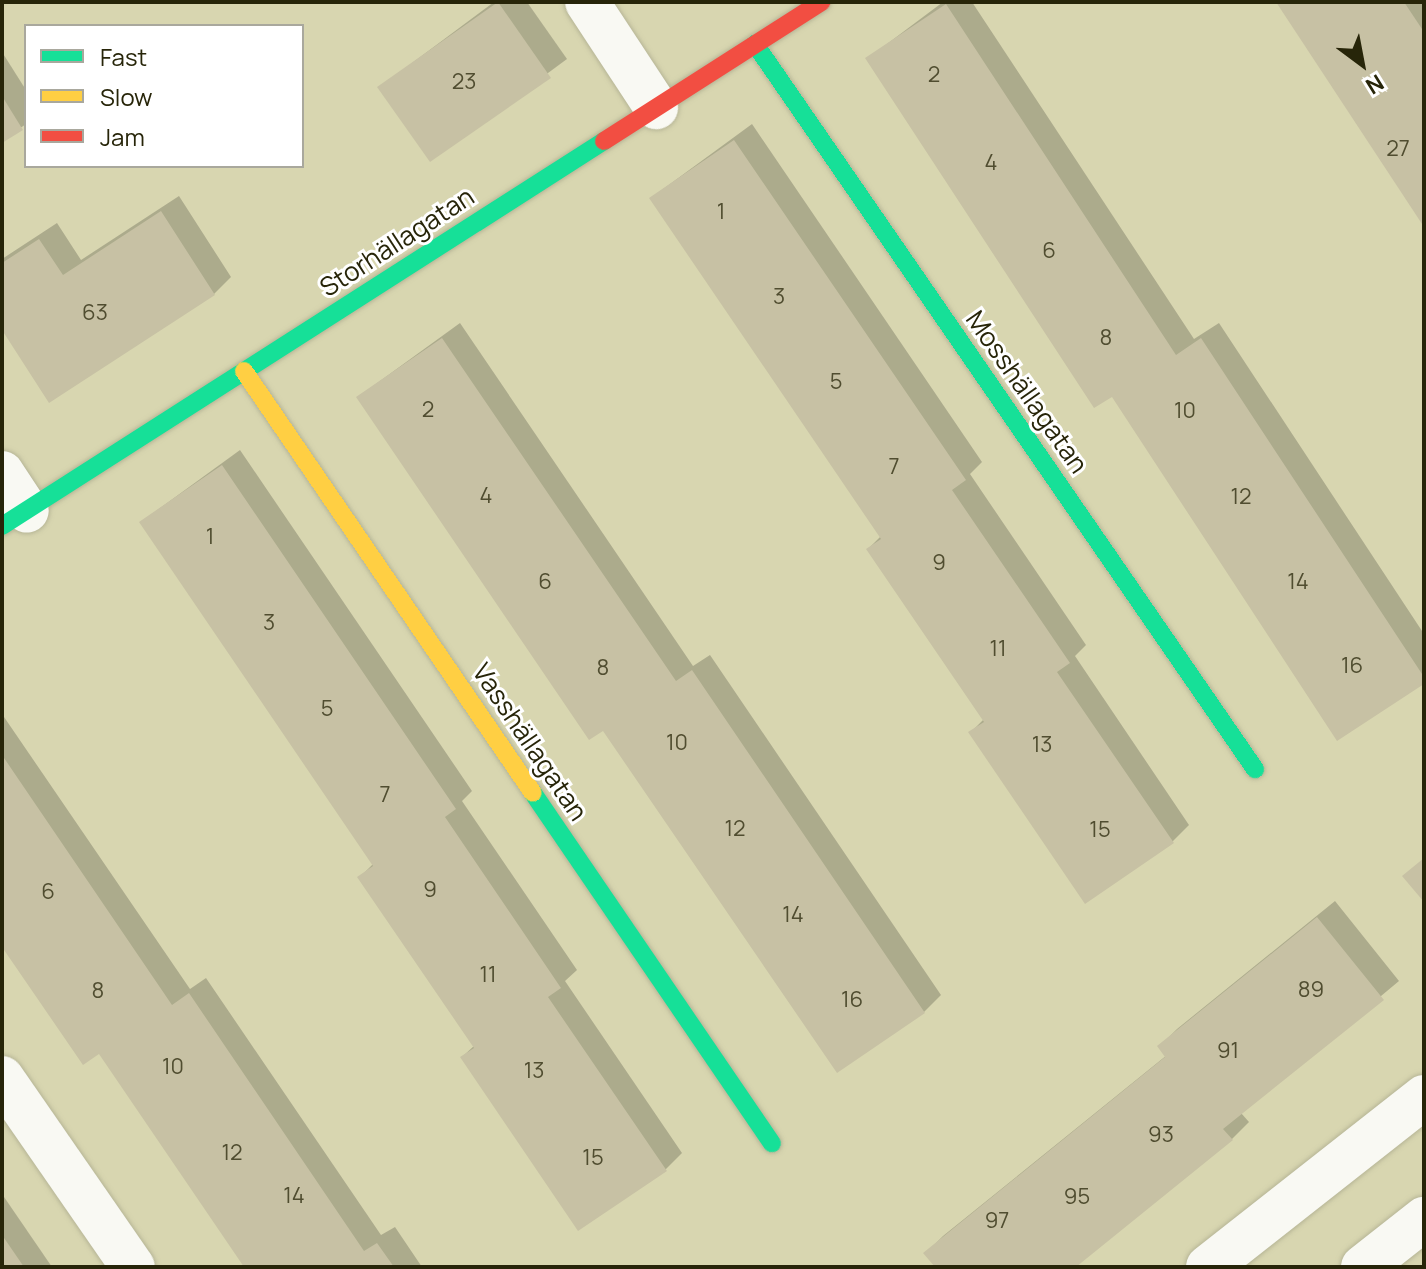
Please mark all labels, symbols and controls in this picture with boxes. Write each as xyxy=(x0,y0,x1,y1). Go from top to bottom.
legend xyxy=(24,24,304,168)
north arrow xyxy=(1322,24,1402,104)
text: Fast xyxy=(100,40,147,73)
house number: 2 xyxy=(928,62,940,88)
text: N xyxy=(1360,67,1389,101)
house number: 23 xyxy=(452,69,476,95)
text: Slow xyxy=(100,80,153,113)
text: Jam xyxy=(100,120,145,153)
house number: 27 xyxy=(1386,136,1410,162)
house number: 4 xyxy=(985,150,997,176)
street label: Storhällagatan xyxy=(314,181,480,303)
house number: 1 xyxy=(717,199,725,225)
house number: 6 xyxy=(1042,238,1056,264)
house number: 3 xyxy=(773,284,785,310)
house number: 63 xyxy=(82,300,108,326)
street label: Mosshällagatan xyxy=(959,305,1095,479)
house number: 8 xyxy=(1100,325,1112,351)
house number: 5 xyxy=(830,369,842,395)
house number: 2 xyxy=(422,397,434,423)
house number: 10 xyxy=(1174,398,1196,424)
house number: 7 xyxy=(888,454,900,480)
house number: 4 xyxy=(480,483,492,509)
house number: 12 xyxy=(1230,484,1252,510)
house number: 1 xyxy=(206,524,214,550)
house number: 9 xyxy=(932,550,946,576)
house number: 6 xyxy=(538,569,552,595)
house number: 14 xyxy=(1287,569,1309,595)
house number: 3 xyxy=(263,610,275,636)
house number: 11 xyxy=(989,636,1007,662)
house number: 16 xyxy=(1341,653,1363,679)
house number: 8 xyxy=(597,655,609,681)
street label: Vasshällagatan xyxy=(466,657,594,827)
house number: 5 xyxy=(321,696,333,722)
house number: 10 xyxy=(666,730,688,756)
house number: 13 xyxy=(1032,732,1052,758)
house number: 7 xyxy=(379,782,391,808)
house number: 12 xyxy=(724,816,746,842)
house number: 15 xyxy=(1089,817,1111,843)
house number: 9 xyxy=(423,877,437,903)
house number: 6 xyxy=(41,879,55,905)
house number: 14 xyxy=(782,902,804,928)
house number: 11 xyxy=(479,962,497,988)
house number: 89 xyxy=(1298,977,1324,1003)
house number: 8 xyxy=(92,978,104,1004)
house number: 16 xyxy=(841,987,863,1013)
house number: 91 xyxy=(1217,1038,1239,1064)
house number: 10 xyxy=(162,1054,184,1080)
house number: 13 xyxy=(524,1058,544,1084)
house number: 93 xyxy=(1148,1122,1174,1148)
house number: 12 xyxy=(221,1140,243,1166)
house number: 15 xyxy=(582,1145,604,1171)
house number: 14 xyxy=(283,1183,305,1209)
house number: 95 xyxy=(1064,1184,1090,1210)
house number: 97 xyxy=(985,1208,1009,1234)

